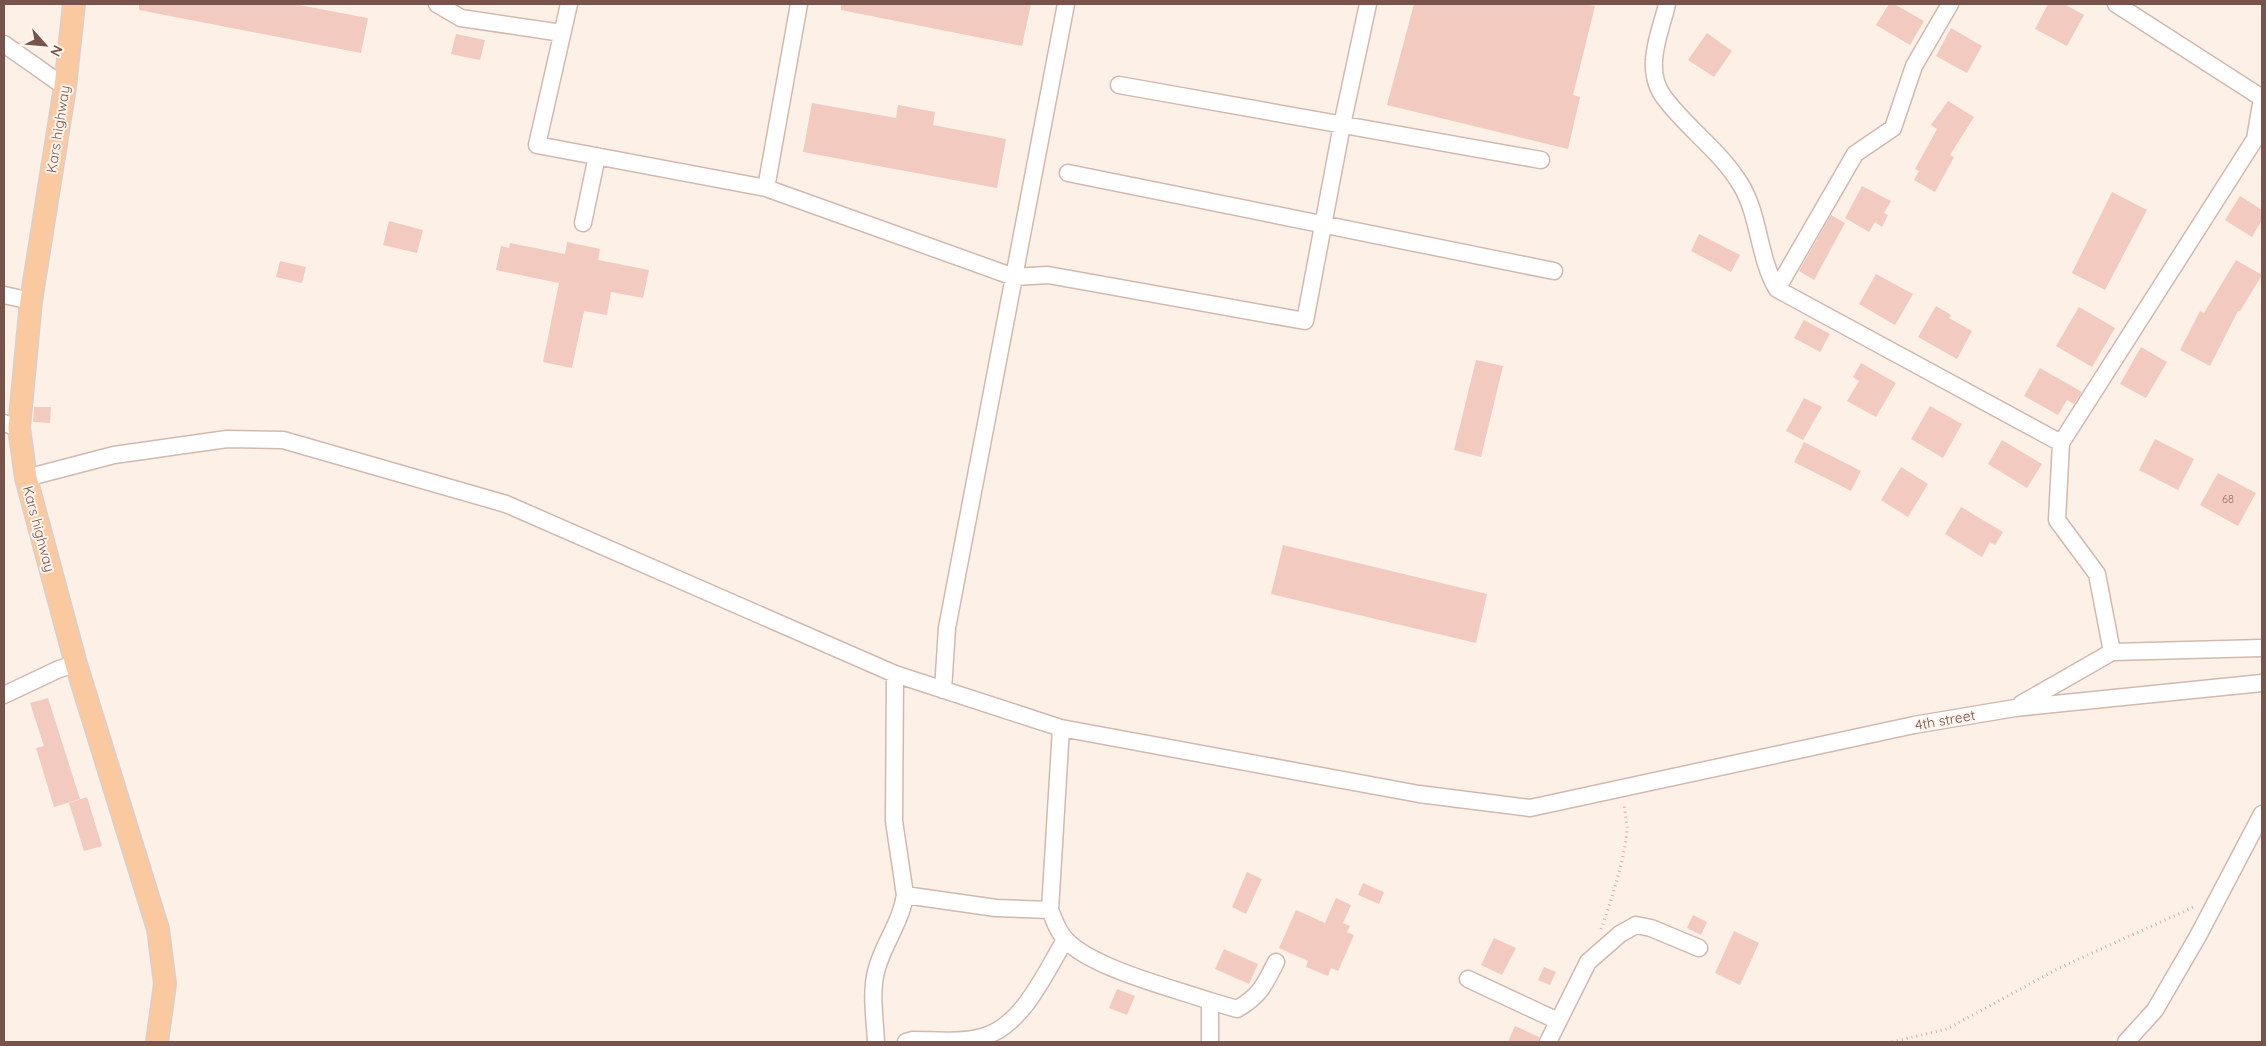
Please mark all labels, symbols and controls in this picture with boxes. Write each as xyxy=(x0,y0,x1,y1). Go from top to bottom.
north arrow xyxy=(20,20,70,70)
text: N xyxy=(46,42,67,60)
street label: Kars highway xyxy=(42,84,74,174)
street label: Kars highway xyxy=(19,484,59,574)
house number: 68 xyxy=(2222,492,2234,506)
street label: 4th street xyxy=(1913,706,1977,734)

